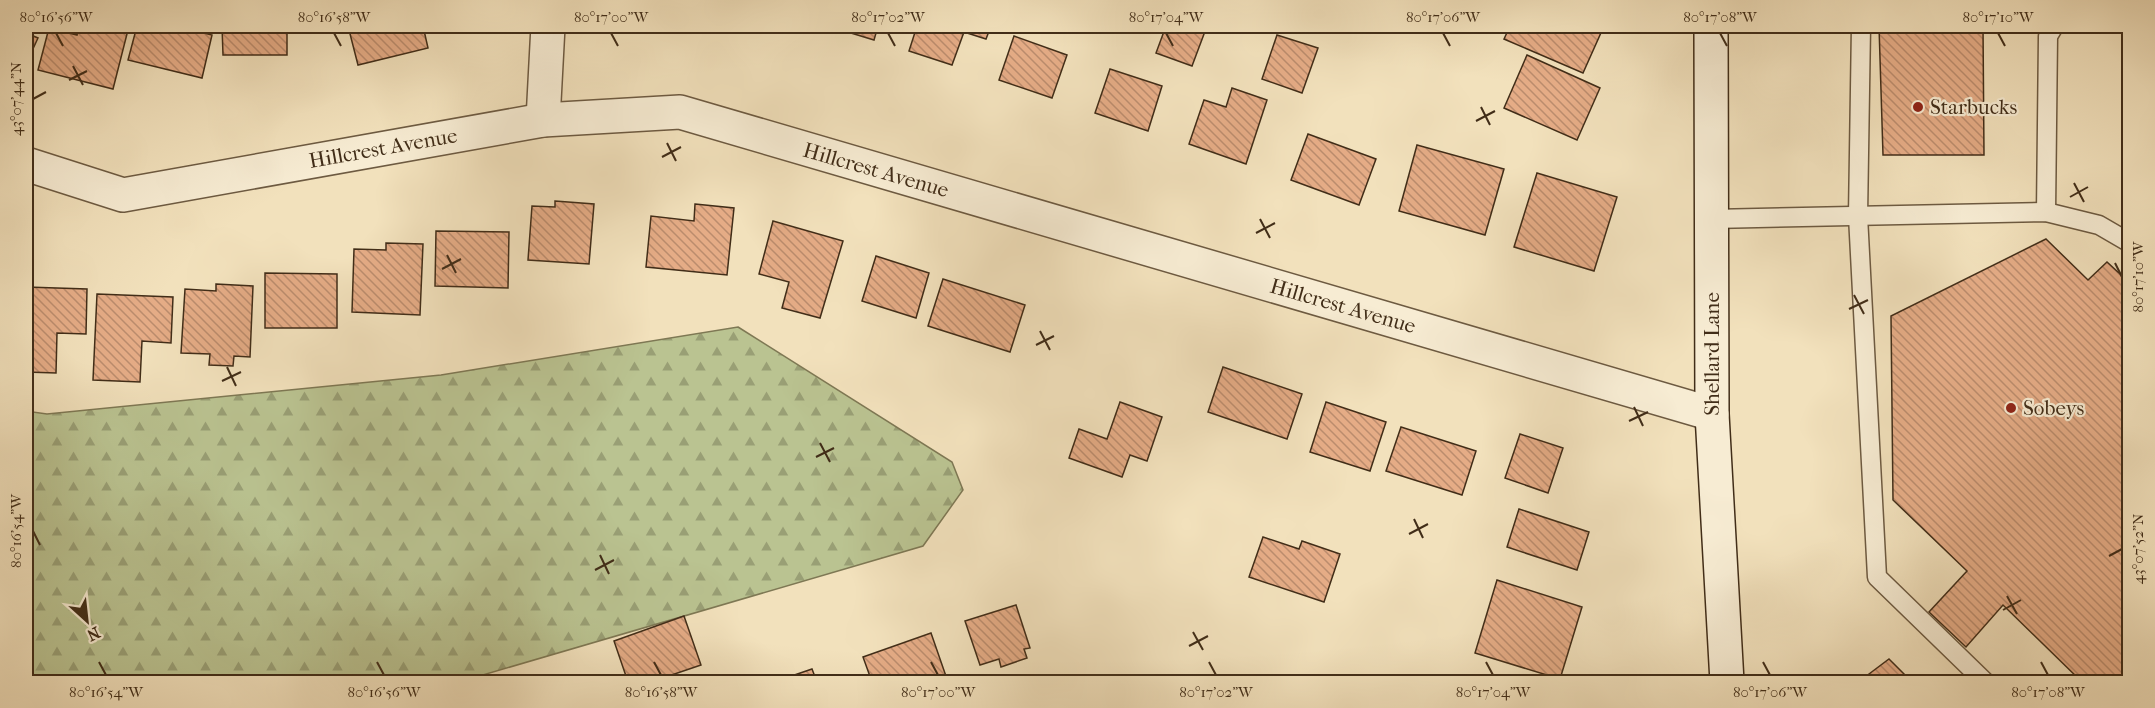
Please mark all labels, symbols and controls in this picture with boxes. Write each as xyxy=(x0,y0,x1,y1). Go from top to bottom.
text: 80°16'56"W xyxy=(19,8,94,26)
text: 80°16'58"W xyxy=(298,8,372,26)
text: 80°17'00"W xyxy=(574,8,649,26)
text: 80°17'02"W xyxy=(851,8,926,26)
text: 80°17'04"W xyxy=(1129,8,1205,26)
text: 80°17'06"W xyxy=(1406,8,1481,26)
text: 80°17'08"W xyxy=(1683,8,1758,26)
text: 80°17'10"W xyxy=(1962,8,2035,26)
text: 43°07'44"N xyxy=(7,61,25,136)
place label: Starbucks xyxy=(1930,95,2018,119)
marker: Starbucks xyxy=(1911,100,1925,114)
street label: Hillcrest Avenue xyxy=(307,123,459,173)
street label: Hillcrest Avenue xyxy=(800,138,952,202)
text: 80°17'10"W xyxy=(2129,240,2147,313)
street label: Hillcrest Avenue xyxy=(1267,274,1419,338)
street label: Shellard Lane xyxy=(1700,292,1724,416)
place label: Sobeys xyxy=(2023,396,2085,420)
marker: Sobeys xyxy=(2004,401,2018,415)
text: 80°16'54"W xyxy=(7,493,25,568)
text: 43°07'52"N xyxy=(2129,513,2147,584)
north arrow xyxy=(57,591,117,651)
text: N xyxy=(83,623,103,646)
text: 80°16'54"W xyxy=(69,683,144,701)
text: 80°16'56"W xyxy=(347,683,422,701)
text: 80°16'58"W xyxy=(625,683,699,701)
text: 80°17'00"W xyxy=(901,683,976,701)
text: 80°17'02"W xyxy=(1179,683,1254,701)
text: 80°17'04"W xyxy=(1456,683,1532,701)
text: 80°17'06"W xyxy=(1733,683,1808,701)
text: 80°17'08"W xyxy=(2011,683,2086,701)

